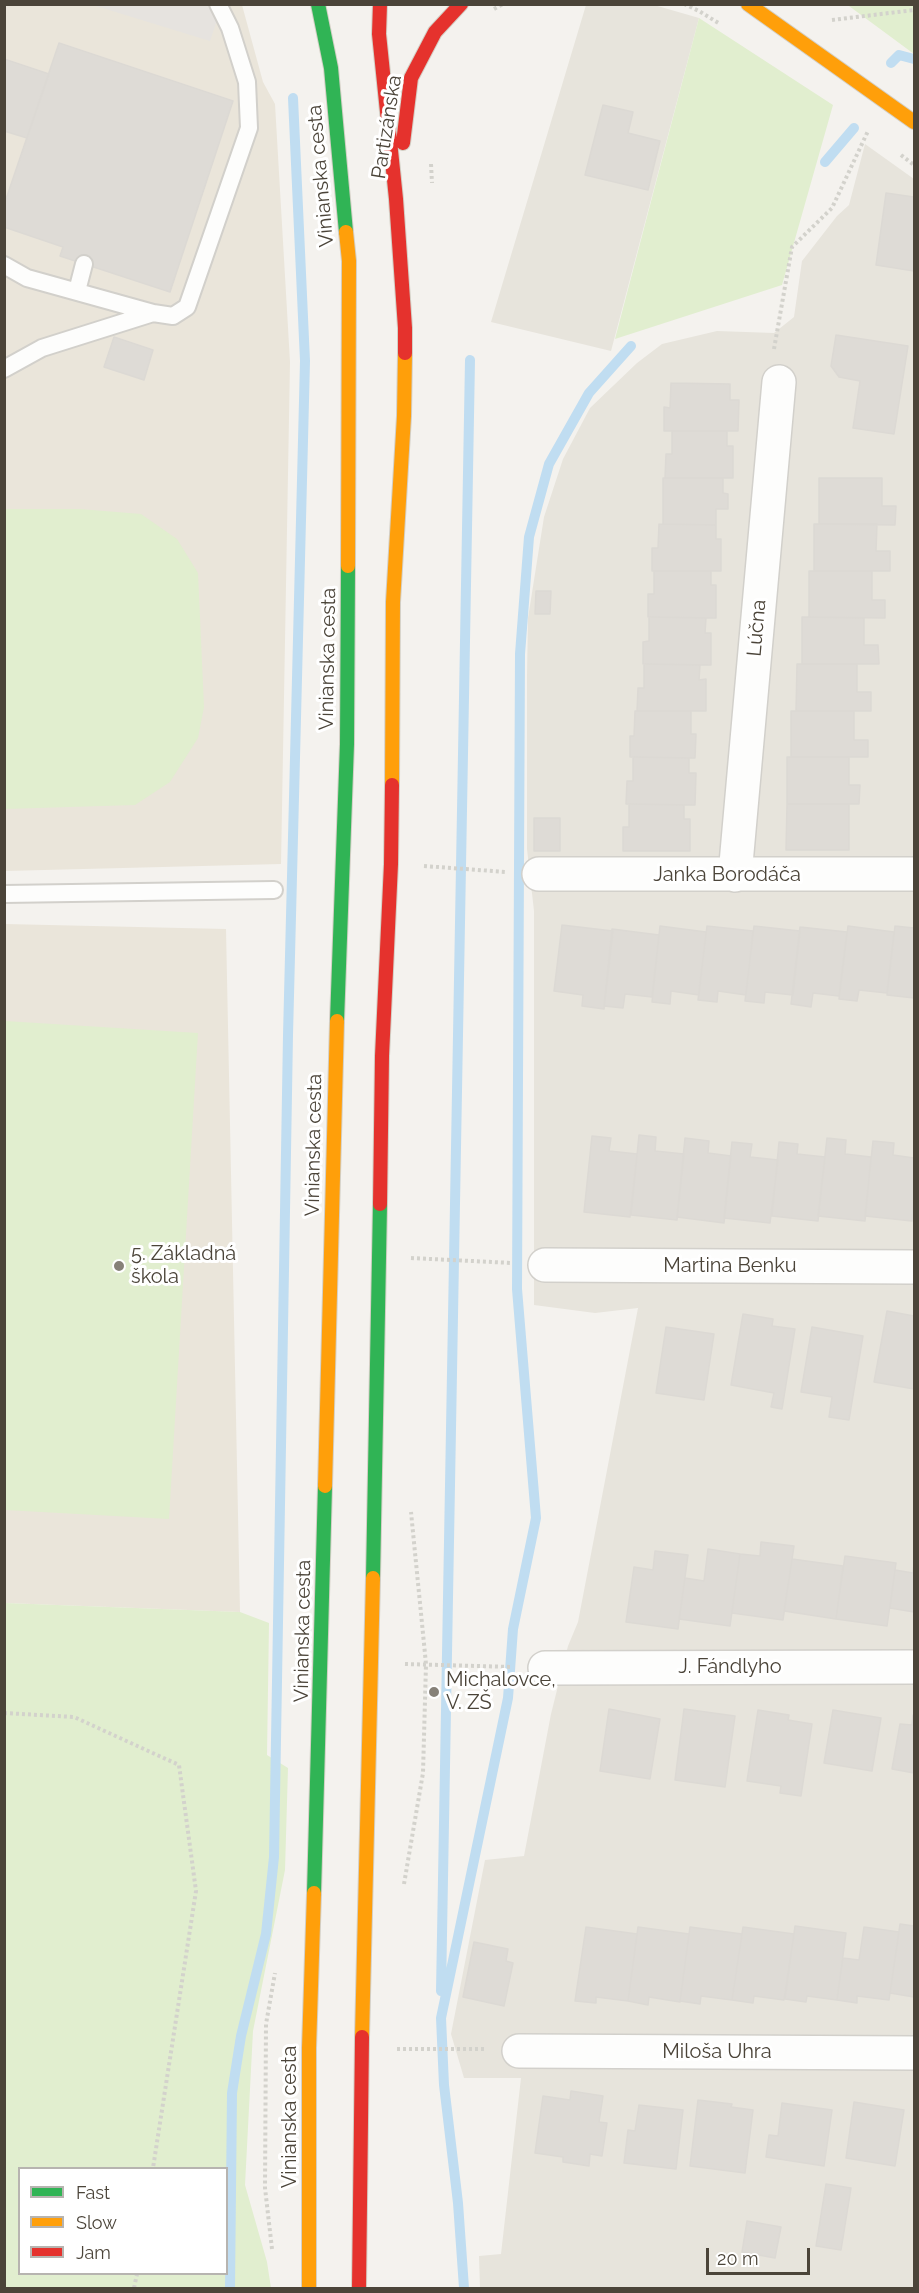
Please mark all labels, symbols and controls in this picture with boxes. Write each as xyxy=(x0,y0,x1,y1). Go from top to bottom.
street label: Partizánska xyxy=(367,73,407,181)
street label: Vinianska cesta xyxy=(303,104,339,248)
street label: Vinianska cesta xyxy=(315,587,341,731)
street label: Lúčna xyxy=(743,599,771,657)
street label: Janka Borodáča xyxy=(653,863,801,887)
street label: Vinianska cesta xyxy=(301,1073,327,1217)
place label: 5. Základná škola xyxy=(131,1242,236,1289)
street label: Martina Benku xyxy=(663,1254,797,1278)
marker: 5. Základná škola xyxy=(112,1259,126,1273)
street label: Vinianska cesta xyxy=(290,1559,316,1703)
street label: J. Fándlyho xyxy=(678,1655,782,1679)
place label: Michalovce, V. ZŠ xyxy=(446,1668,556,1715)
marker: Michalovce, V. ZŠ xyxy=(427,1685,441,1699)
street label: Miloša Uhra xyxy=(662,2040,772,2064)
street label: Vinianska cesta xyxy=(278,2046,302,2188)
legend xyxy=(18,2167,228,2275)
text: Fast xyxy=(76,2182,110,2203)
text: Slow xyxy=(76,2212,117,2233)
scale bar xyxy=(709,2236,812,2274)
text: Jam xyxy=(76,2242,111,2263)
text: 20 m xyxy=(717,2248,759,2269)

